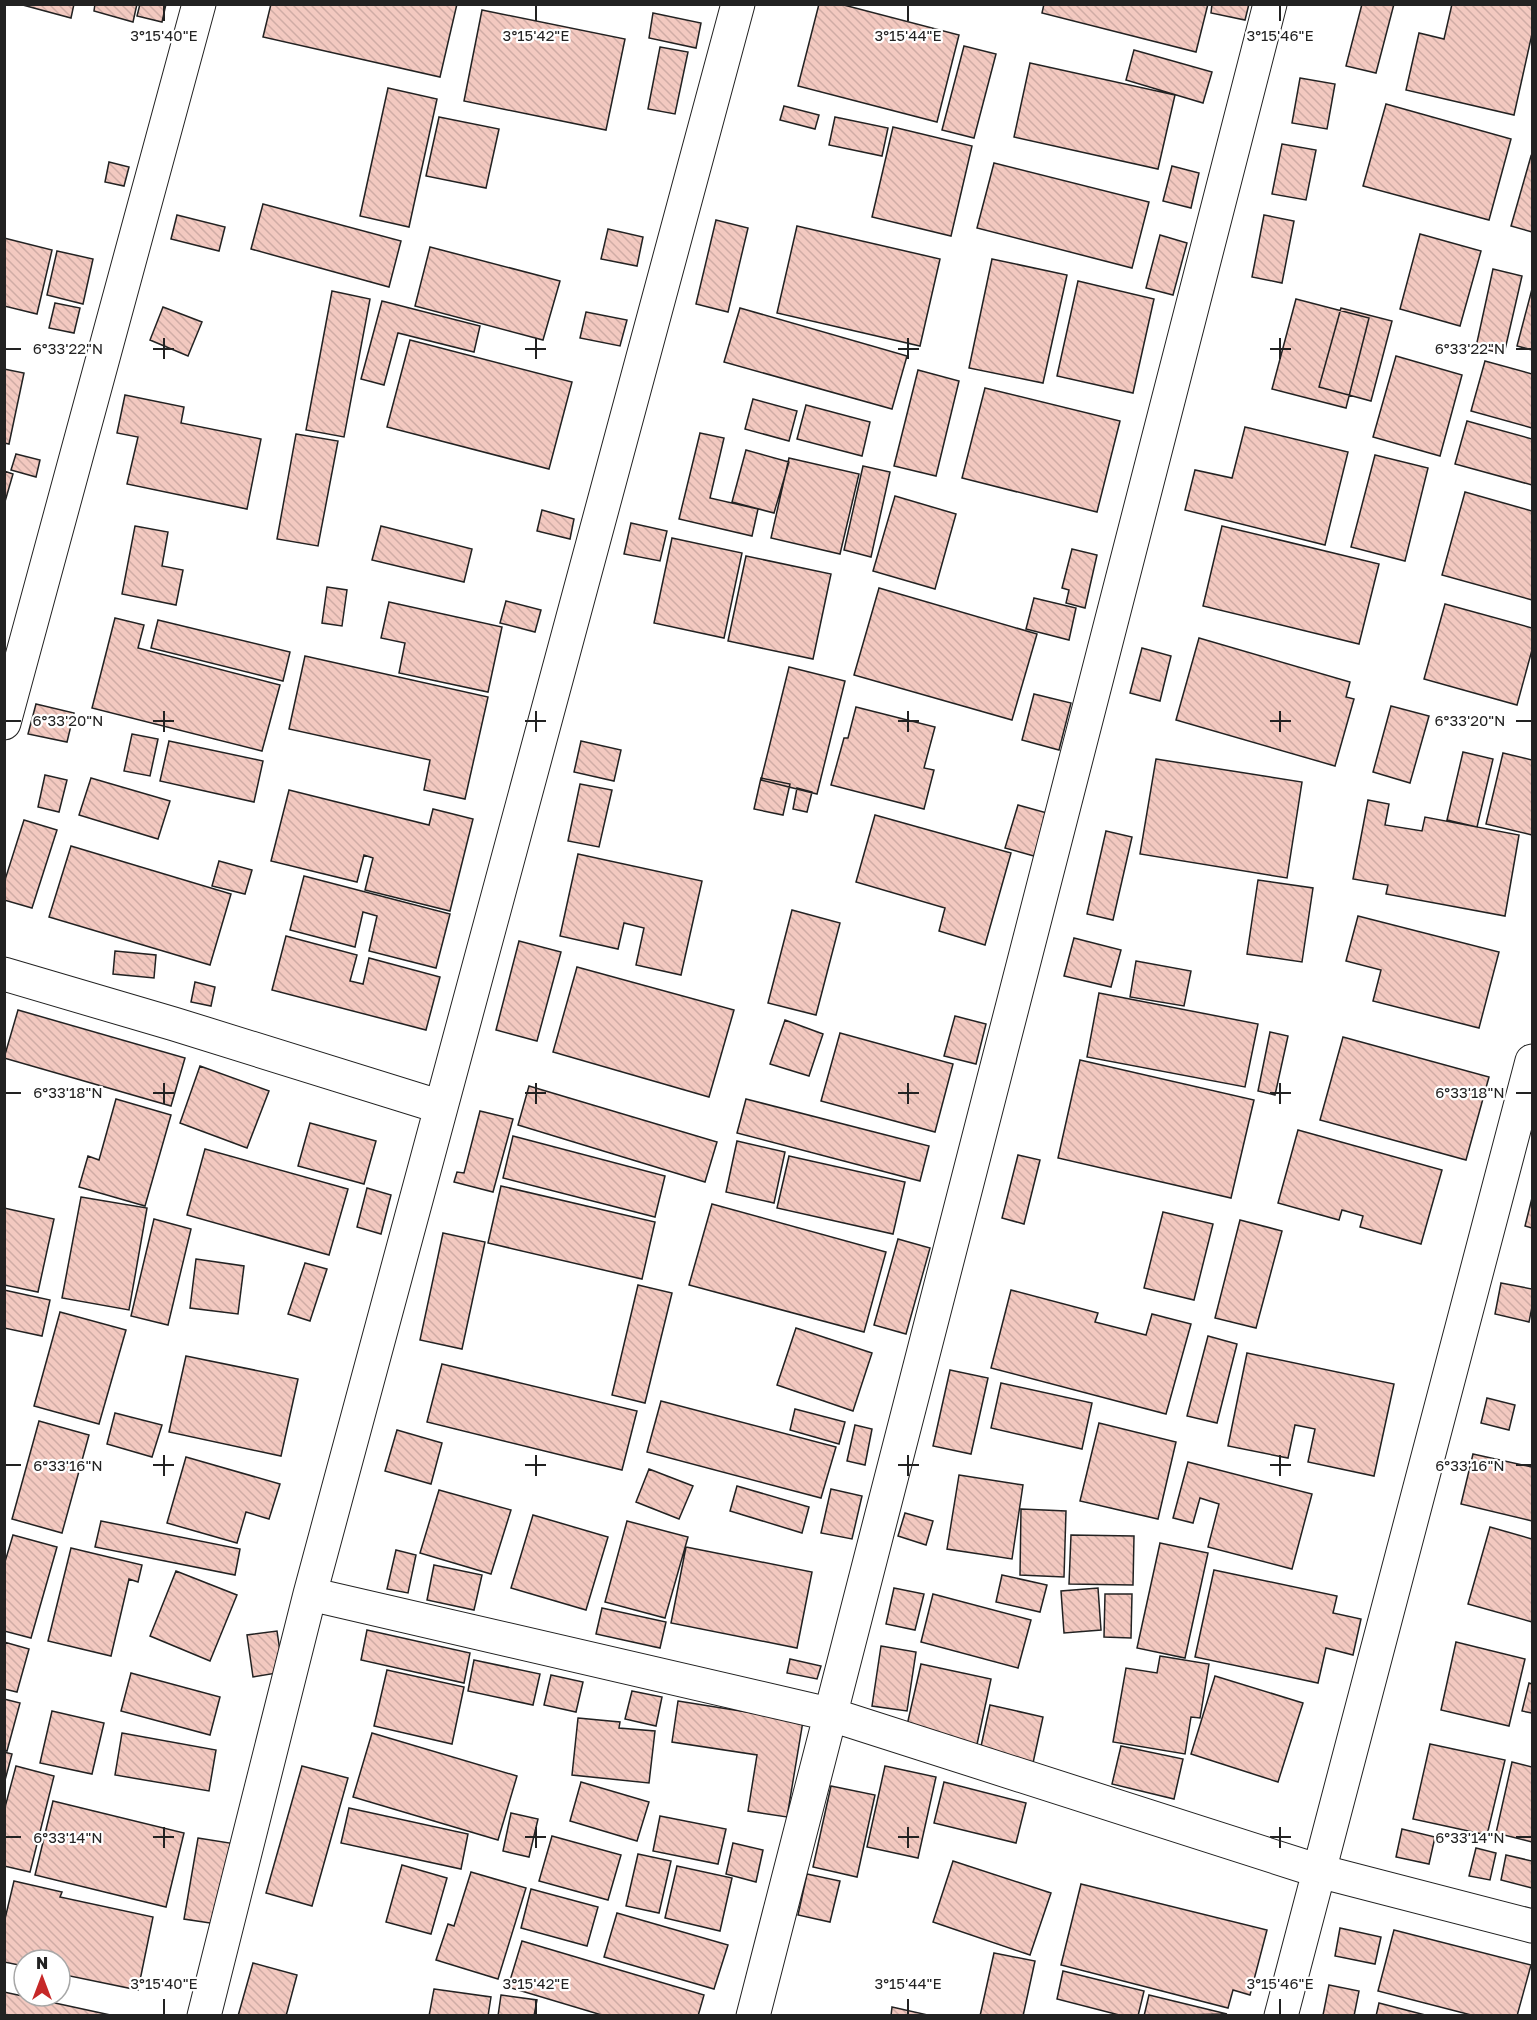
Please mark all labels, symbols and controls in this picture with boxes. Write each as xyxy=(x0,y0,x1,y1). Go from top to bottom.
text: 3°15'40"E xyxy=(130,26,198,44)
text: 3°15'42"E xyxy=(503,26,569,44)
text: 3°15'44"E xyxy=(874,26,942,44)
text: 3°15'46"E xyxy=(1246,26,1314,44)
text: 6°33'22"N xyxy=(33,339,103,357)
text: 6°33'22"N xyxy=(1435,339,1505,357)
text: 6°33'20"N xyxy=(32,711,104,729)
text: 6°33'20"N xyxy=(1434,711,1506,729)
text: 6°33'18"N xyxy=(33,1083,103,1101)
text: 6°33'18"N xyxy=(1435,1083,1505,1101)
text: 6°33'16"N xyxy=(33,1456,103,1474)
text: 6°33'16"N xyxy=(1435,1456,1505,1474)
text: 6°33'14"N xyxy=(33,1828,103,1846)
text: 6°33'14"N xyxy=(1435,1828,1505,1846)
north arrow xyxy=(12,1948,72,2008)
text: N xyxy=(36,1953,48,1973)
text: 3°15'40"E xyxy=(130,1974,198,1992)
text: 3°15'42"E xyxy=(503,1974,569,1992)
text: 3°15'44"E xyxy=(874,1974,942,1992)
text: 3°15'46"E xyxy=(1246,1974,1314,1992)

